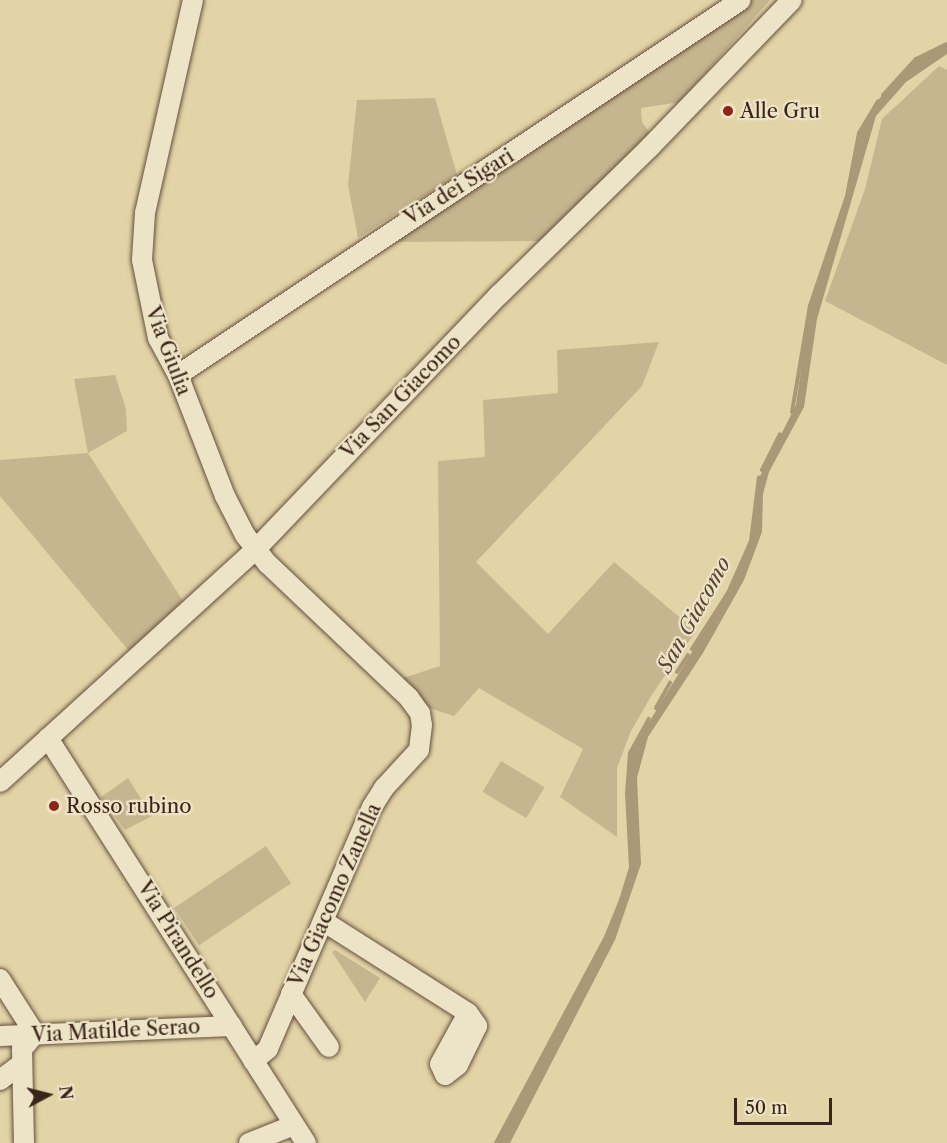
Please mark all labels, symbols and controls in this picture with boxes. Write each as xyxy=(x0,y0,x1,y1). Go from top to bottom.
place label: Alle Gru xyxy=(740,99,820,123)
marker: Alle Gru xyxy=(721,104,735,118)
street label: Via dei Sigari xyxy=(400,144,518,230)
street label: Via Giulia xyxy=(140,303,196,399)
street label: Via San Giacomo xyxy=(336,330,466,464)
water label: San Giacomo xyxy=(652,553,736,677)
place label: Rosso rubino xyxy=(66,794,191,818)
marker: Rosso rubino xyxy=(47,799,61,813)
street label: Via Giacomo Zanella xyxy=(284,800,386,990)
street label: Via Pirandello xyxy=(132,877,224,1003)
street label: Via Matilde Serao xyxy=(31,1015,201,1047)
north arrow xyxy=(18,1065,78,1125)
text: N xyxy=(55,1085,77,1101)
scale bar xyxy=(737,1086,834,1124)
text: 50 m xyxy=(745,1097,788,1119)

